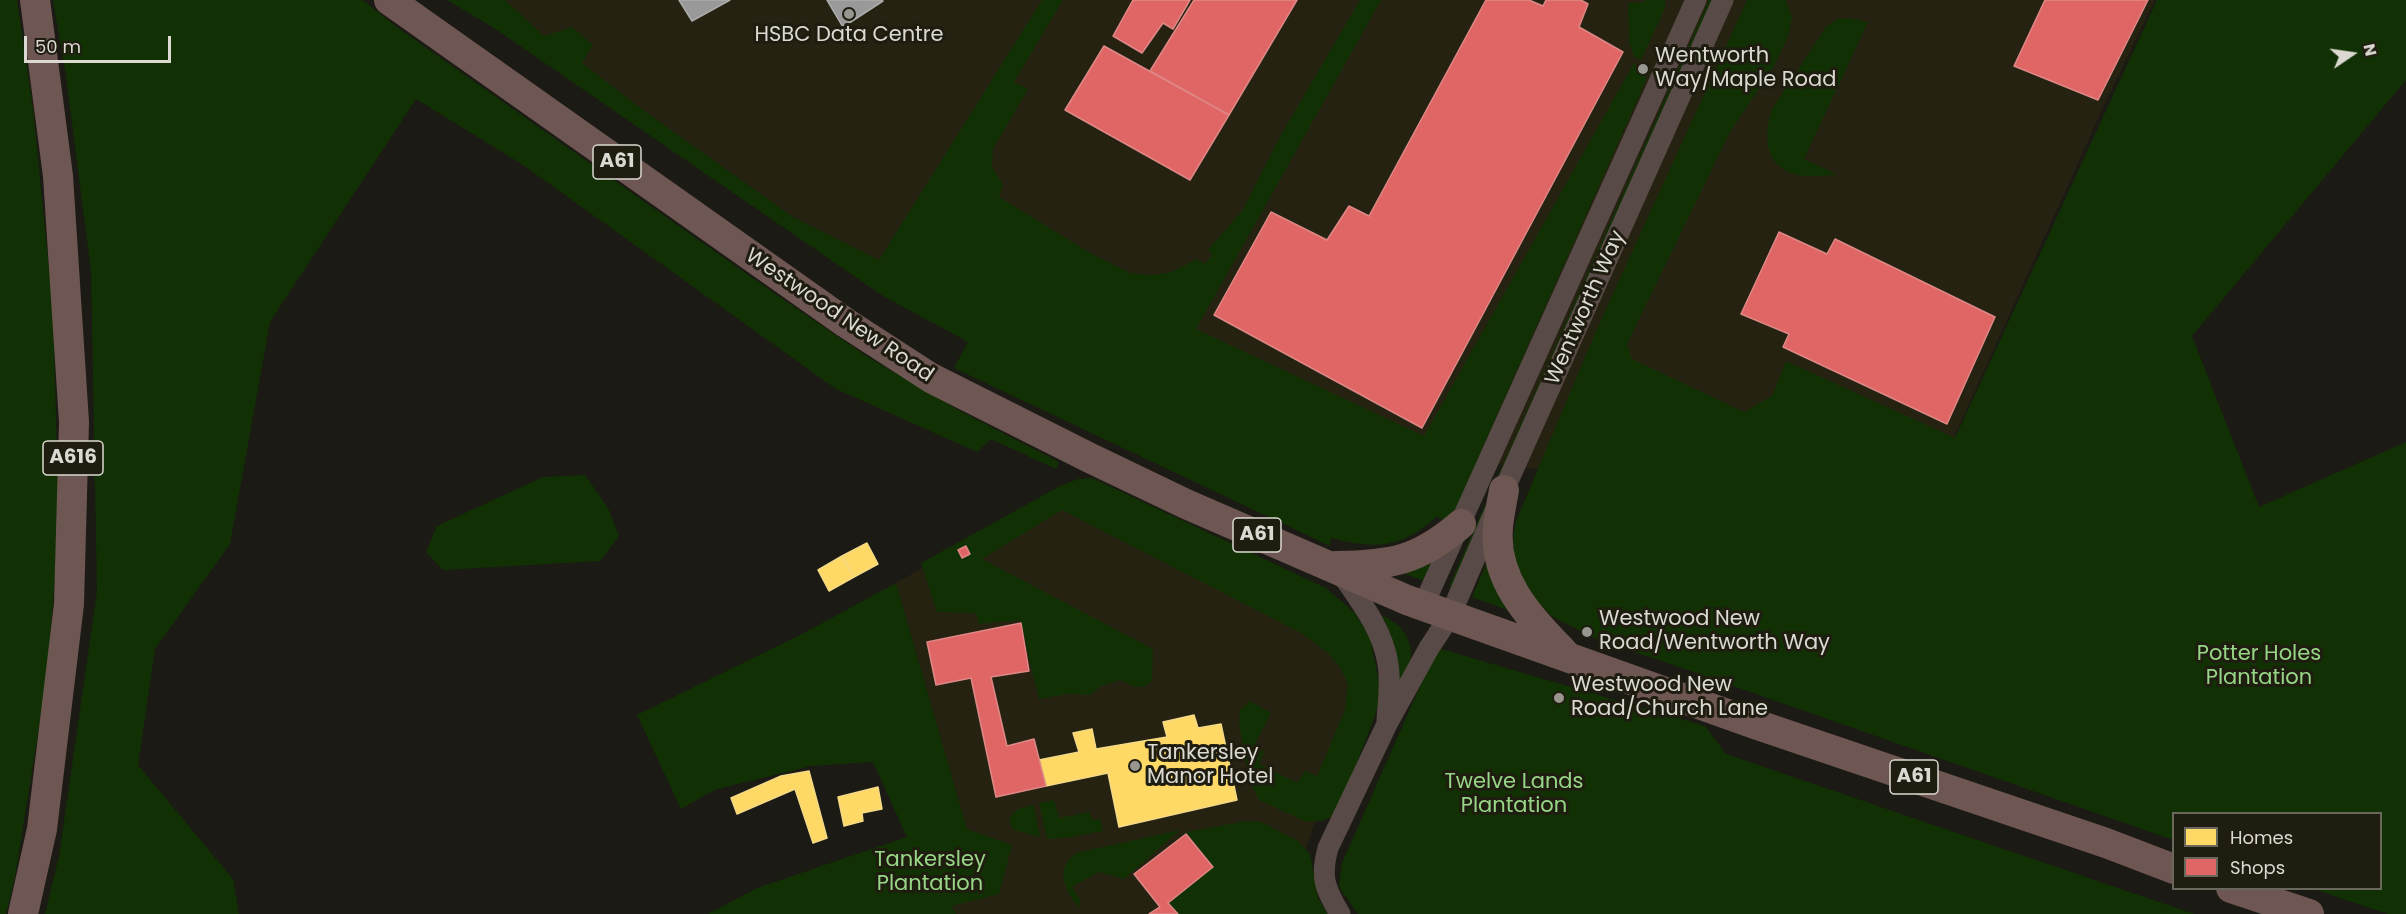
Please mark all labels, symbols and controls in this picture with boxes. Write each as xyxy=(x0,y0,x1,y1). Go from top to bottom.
marker: HSBC Data Centre xyxy=(842,7,856,21)
place label: HSBC Data Centre xyxy=(754,23,944,49)
scale bar xyxy=(27,24,174,62)
north arrow xyxy=(2322,24,2382,84)
text: 50 m xyxy=(35,34,81,59)
text: N xyxy=(2357,41,2383,58)
place label: Wentworth Way/Maple Road xyxy=(1655,44,1836,94)
marker: Wentworth Way/Maple Road xyxy=(1636,62,1650,76)
road number: A61 xyxy=(593,145,641,179)
street label: Wentworth Way xyxy=(1541,227,1631,389)
street label: Westwood New Road xyxy=(740,244,938,388)
road number: A616 xyxy=(43,441,103,475)
road number: A61 xyxy=(1233,518,1281,552)
place label: Westwood New Road/Wentworth Way xyxy=(1599,607,1830,657)
marker: Westwood New Road/Wentworth Way xyxy=(1580,625,1594,639)
park label: Potter Holes Plantation xyxy=(2197,642,2321,692)
place label: Westwood New Road/Church Lane xyxy=(1571,673,1768,723)
marker: Westwood New Road/Church Lane xyxy=(1552,691,1566,705)
place label: Tankersley Manor Hotel xyxy=(1147,741,1273,791)
marker: Tankersley Manor Hotel xyxy=(1128,759,1142,773)
road number: A61 xyxy=(1890,760,1938,794)
park label: Twelve Lands Plantation xyxy=(1444,770,1584,820)
legend xyxy=(2172,812,2382,890)
text: Homes xyxy=(2230,825,2293,850)
park label: Tankersley Plantation xyxy=(874,848,986,898)
text: Shops xyxy=(2230,855,2285,880)

